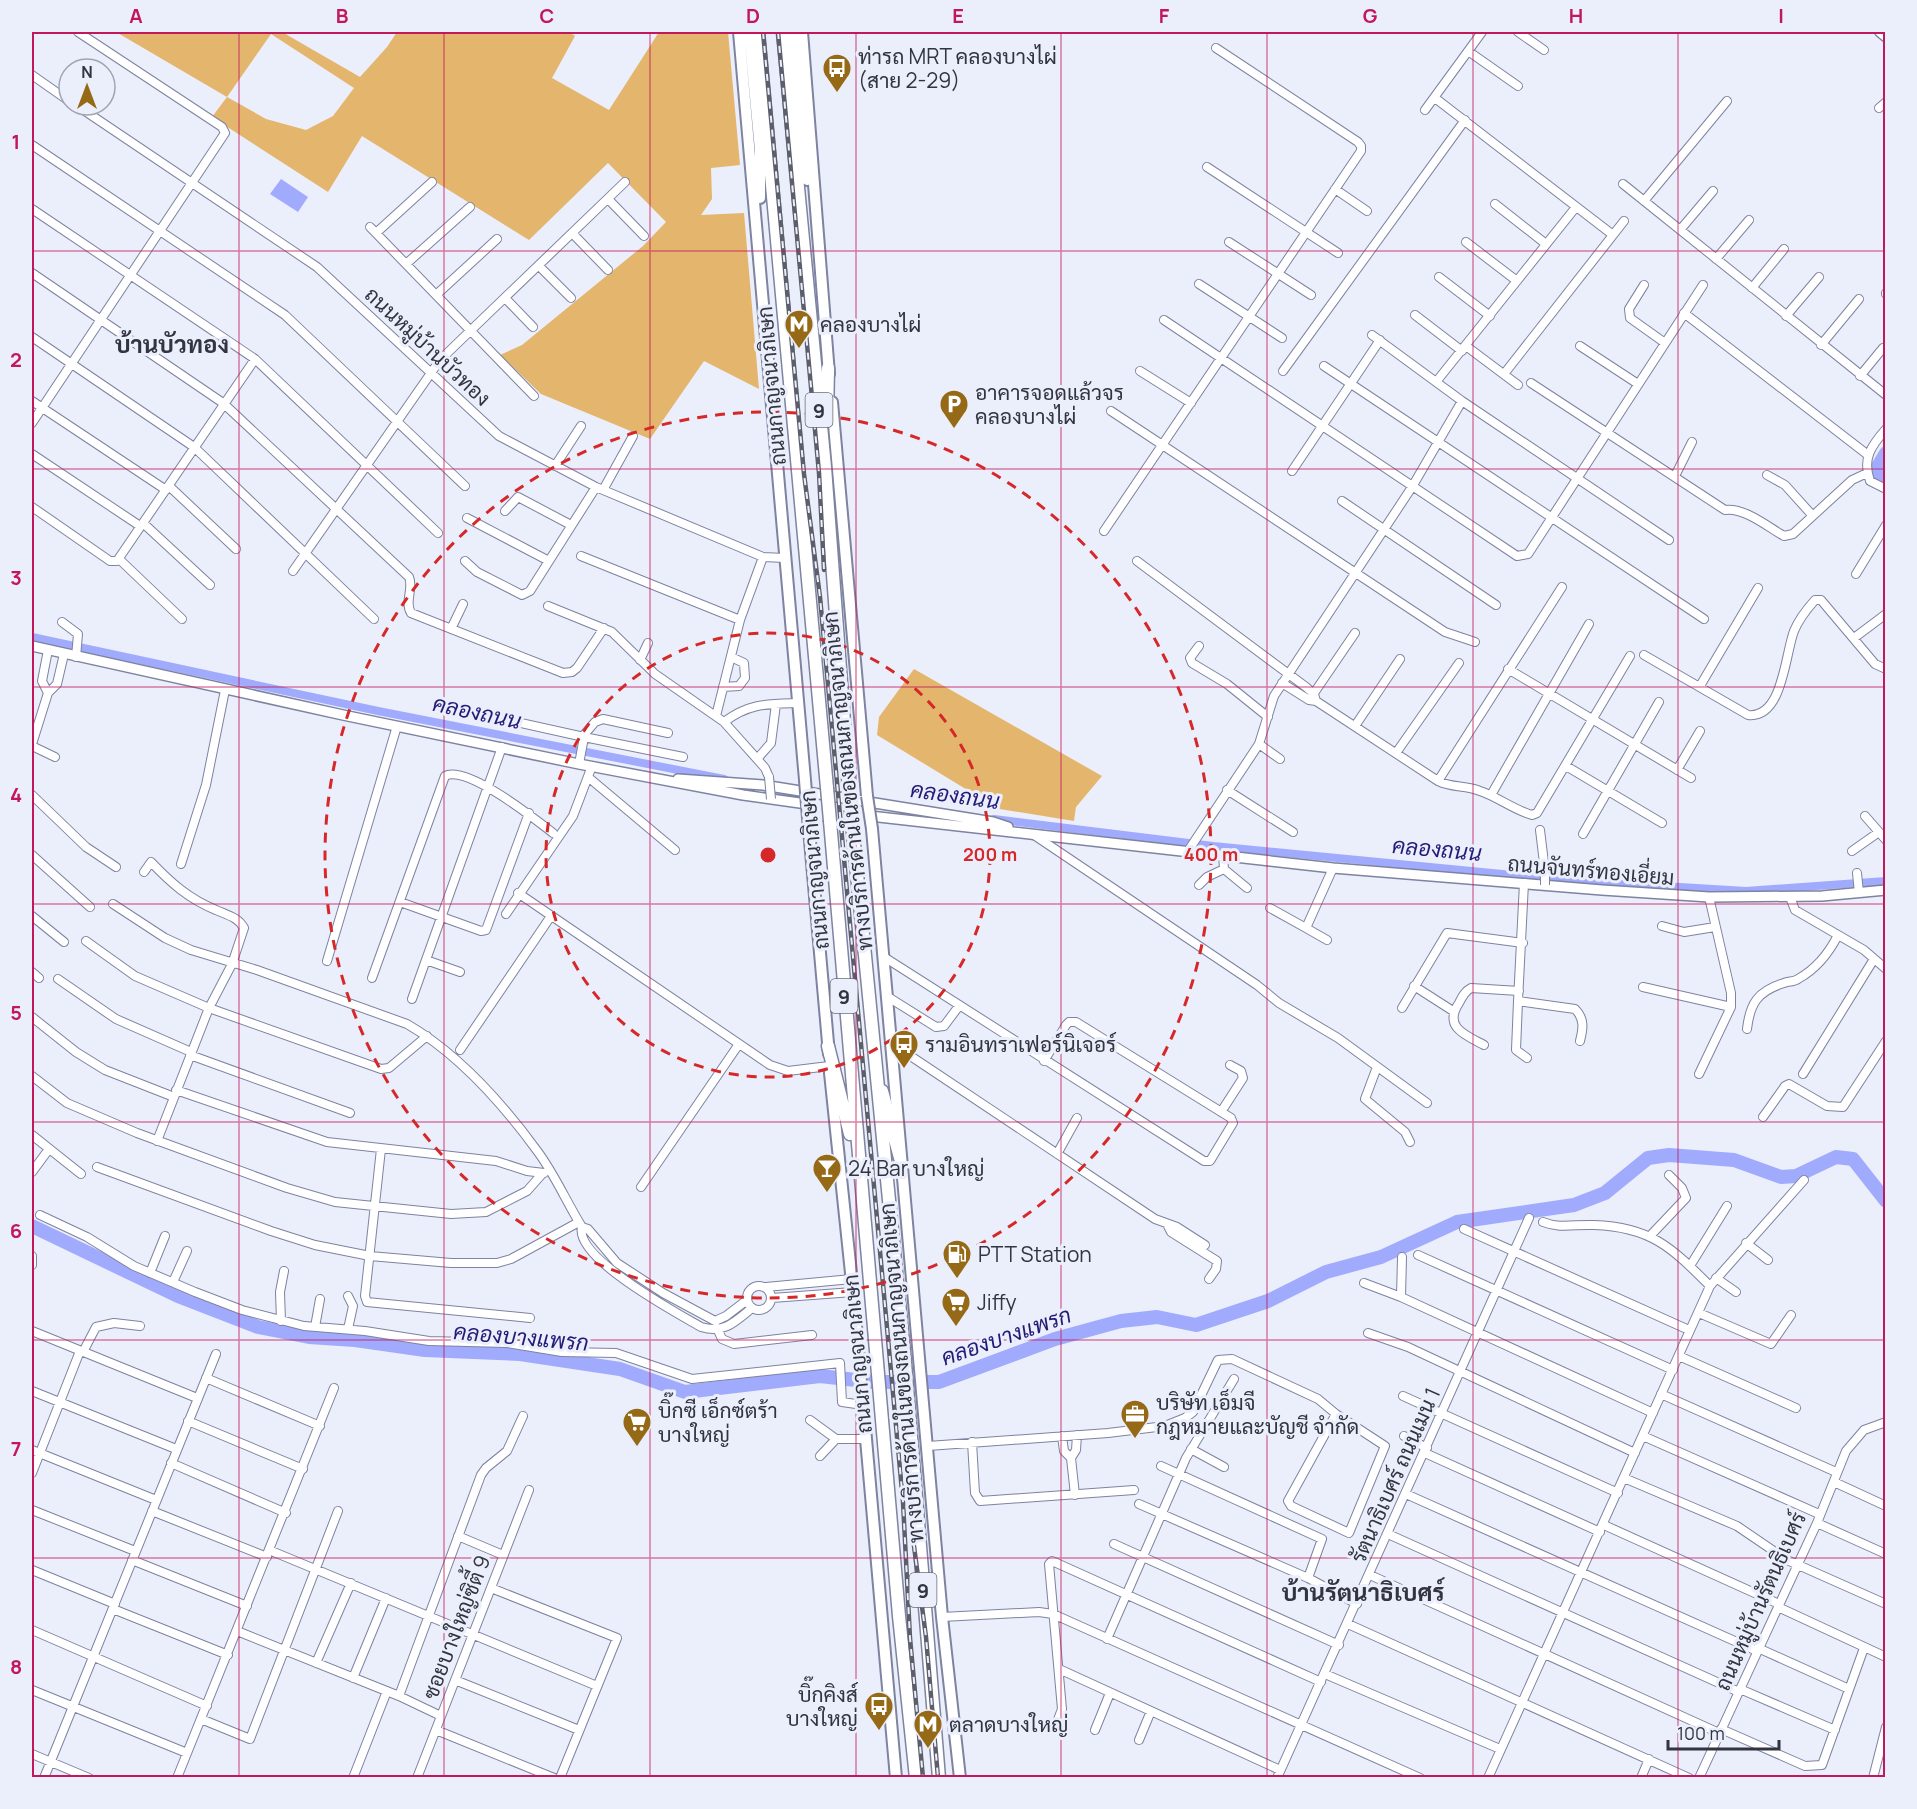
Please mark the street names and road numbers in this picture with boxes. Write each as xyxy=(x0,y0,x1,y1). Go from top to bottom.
street label: ถนนหมู่บ้านบัวทอง xyxy=(358,280,497,413)
street label: ถนนกาญจนาภิเษก xyxy=(750,305,792,467)
road number: 9 xyxy=(806,393,832,427)
street label: ทางบริการด้านในของถนนกาญจนาภิเษก xyxy=(815,610,879,952)
street label: ถนนกาญจนาภิเษก xyxy=(793,789,835,951)
street label: ถนนจันทร์ทองเอี่ยม xyxy=(1506,844,1676,891)
road number: 9 xyxy=(830,979,858,1013)
street label: ทางบริการด้านในของถนนกาญจนาภิเษก xyxy=(872,1202,930,1544)
street label: ถนนกาญจนาภิเษก xyxy=(836,1273,878,1435)
street label: รัตนาธิเบศร์ ถนนเมน 1 xyxy=(1344,1383,1446,1567)
street label: ถนนหมู่บ้านรัตนธิเบศร์ xyxy=(1708,1507,1814,1696)
street label: ซอยบางใหญ่ซิตี้ 9 xyxy=(411,1549,496,1703)
road number: 9 xyxy=(910,1573,936,1607)

